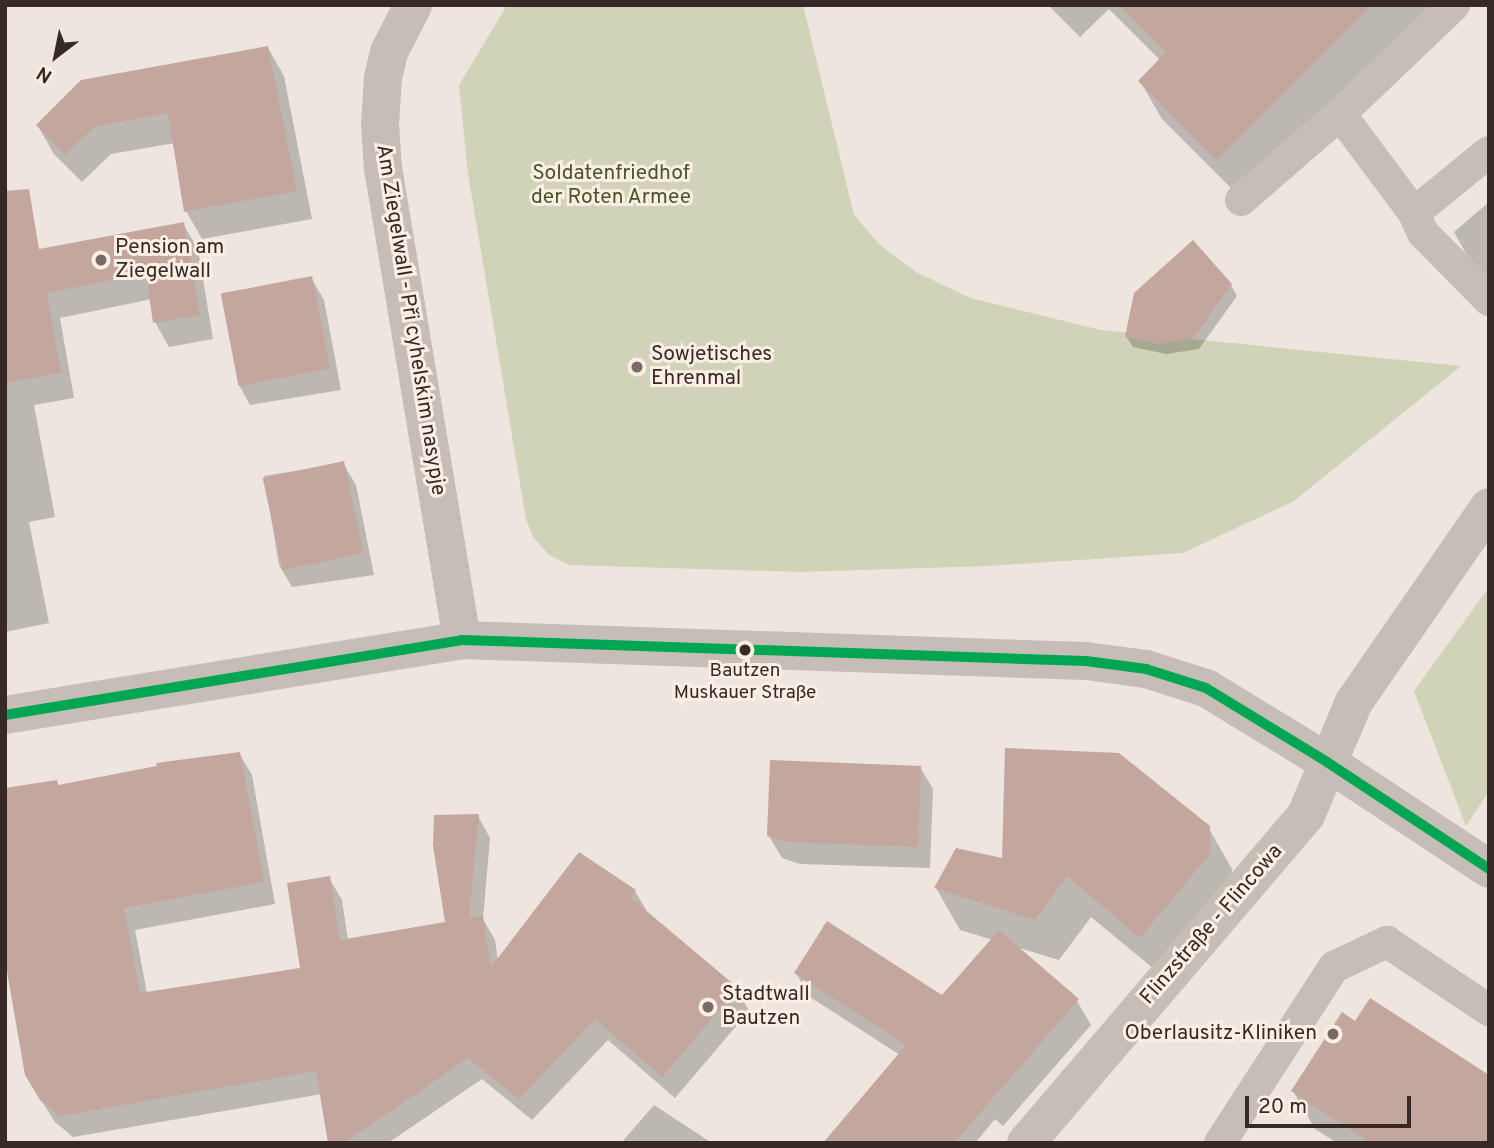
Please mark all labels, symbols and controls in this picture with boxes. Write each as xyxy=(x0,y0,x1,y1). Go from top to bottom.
north arrow xyxy=(21,21,91,91)
text: N xyxy=(33,60,57,88)
street label: Am Ziegelwall - Při cyhelskim nasypje xyxy=(370,143,450,497)
park label: Soldatenfriedhof der Roten Armee xyxy=(531,161,691,211)
place label: Pension am Ziegelwall xyxy=(115,235,224,285)
marker: Pension am Ziegelwall xyxy=(93,252,109,268)
place label: Sowjetisches Ehrenmal xyxy=(651,342,772,392)
marker: Sowjetisches Ehrenmal xyxy=(629,359,645,375)
marker: Bautzen Muskauer Straße xyxy=(738,643,752,657)
place label: Bautzen Muskauer Straße xyxy=(674,661,816,705)
street label: Flinzstraße - Flincowa xyxy=(1135,840,1289,1010)
place label: Stadtwall Bautzen xyxy=(722,982,810,1032)
marker: Stadtwall Bautzen xyxy=(700,999,716,1015)
place label: Oberlausitz-Kliniken xyxy=(1124,1021,1317,1047)
marker: Oberlausitz-Kliniken xyxy=(1323,1024,1343,1044)
scale bar xyxy=(1249,1082,1415,1126)
text: 20 m xyxy=(1258,1094,1307,1121)

